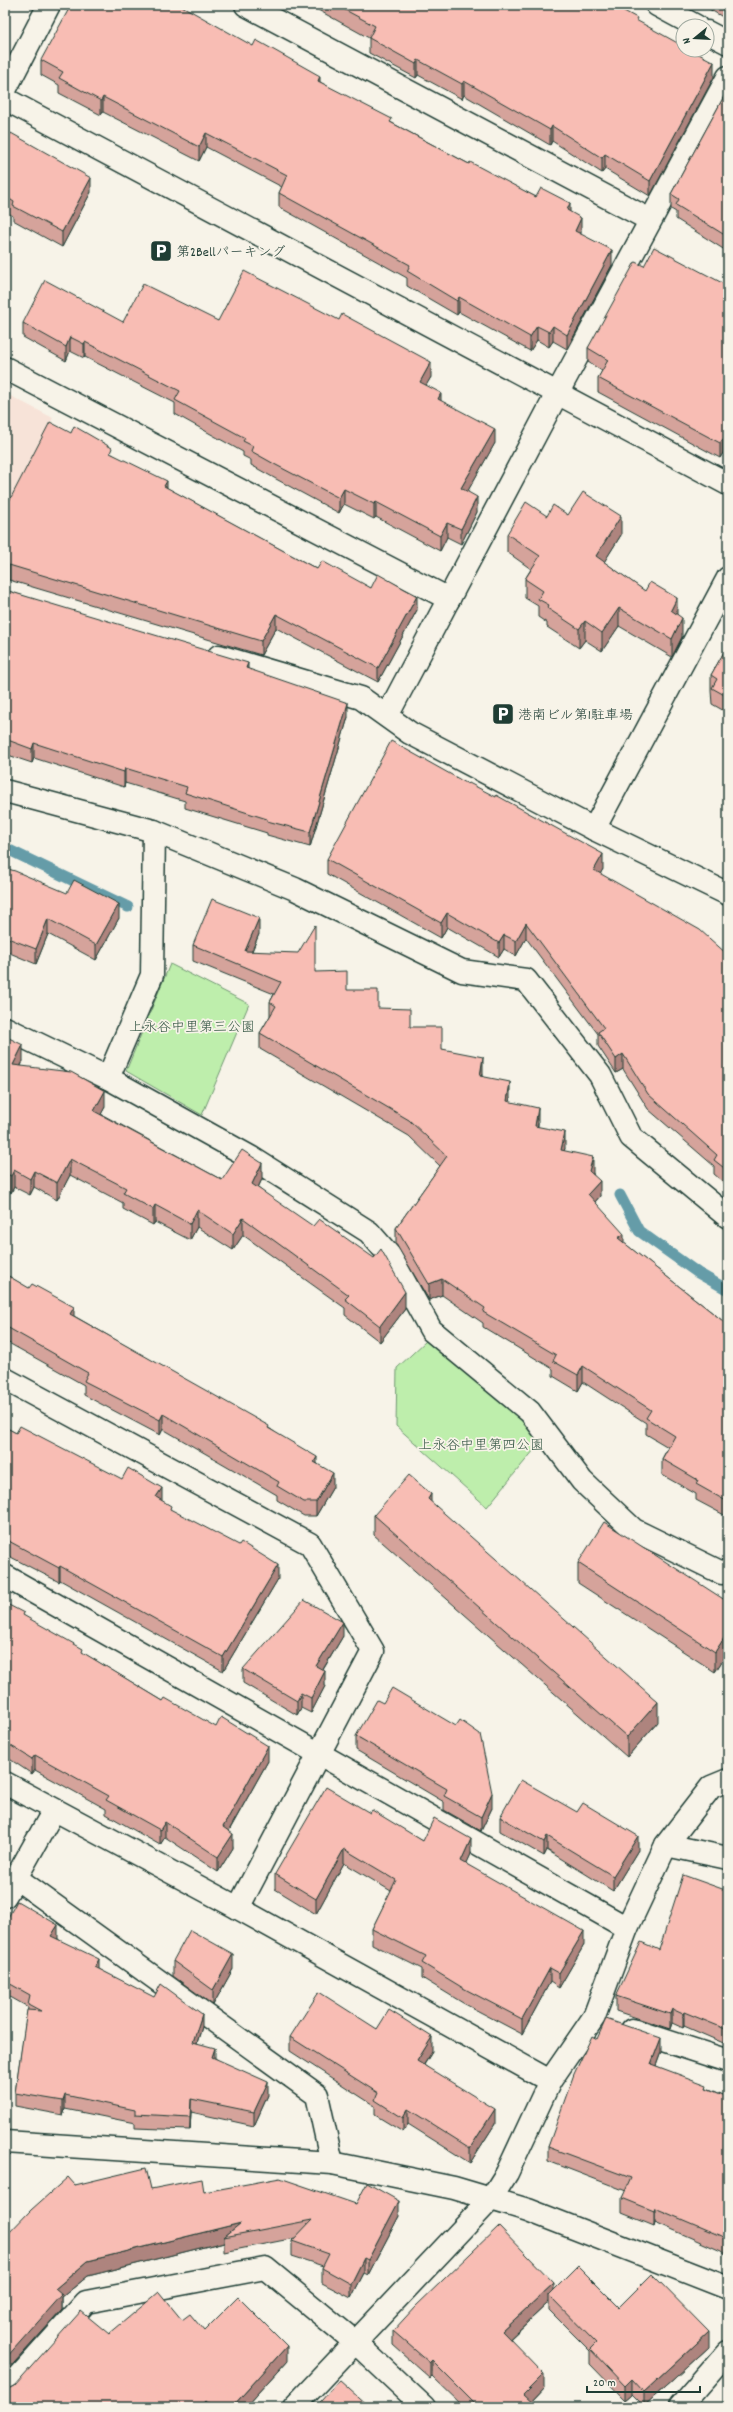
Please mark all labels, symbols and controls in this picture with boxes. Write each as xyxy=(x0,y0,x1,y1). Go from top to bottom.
north arrow xyxy=(675,18,715,58)
text: N xyxy=(679,35,696,46)
parking icon: 第2Bellパーキング xyxy=(148,238,174,264)
place label: 第2Bellパーキング xyxy=(176,243,286,263)
parking icon: 港南ビル第1駐車場 xyxy=(490,701,516,727)
place label: 港南ビル第1駐車場 xyxy=(518,706,633,726)
park label: 上永谷中里第三公園 xyxy=(129,1018,255,1038)
park label: 上永谷中里第四公園 xyxy=(418,1436,544,1456)
scale bar xyxy=(587,2368,700,2394)
text: 20 m xyxy=(593,2375,616,2392)

